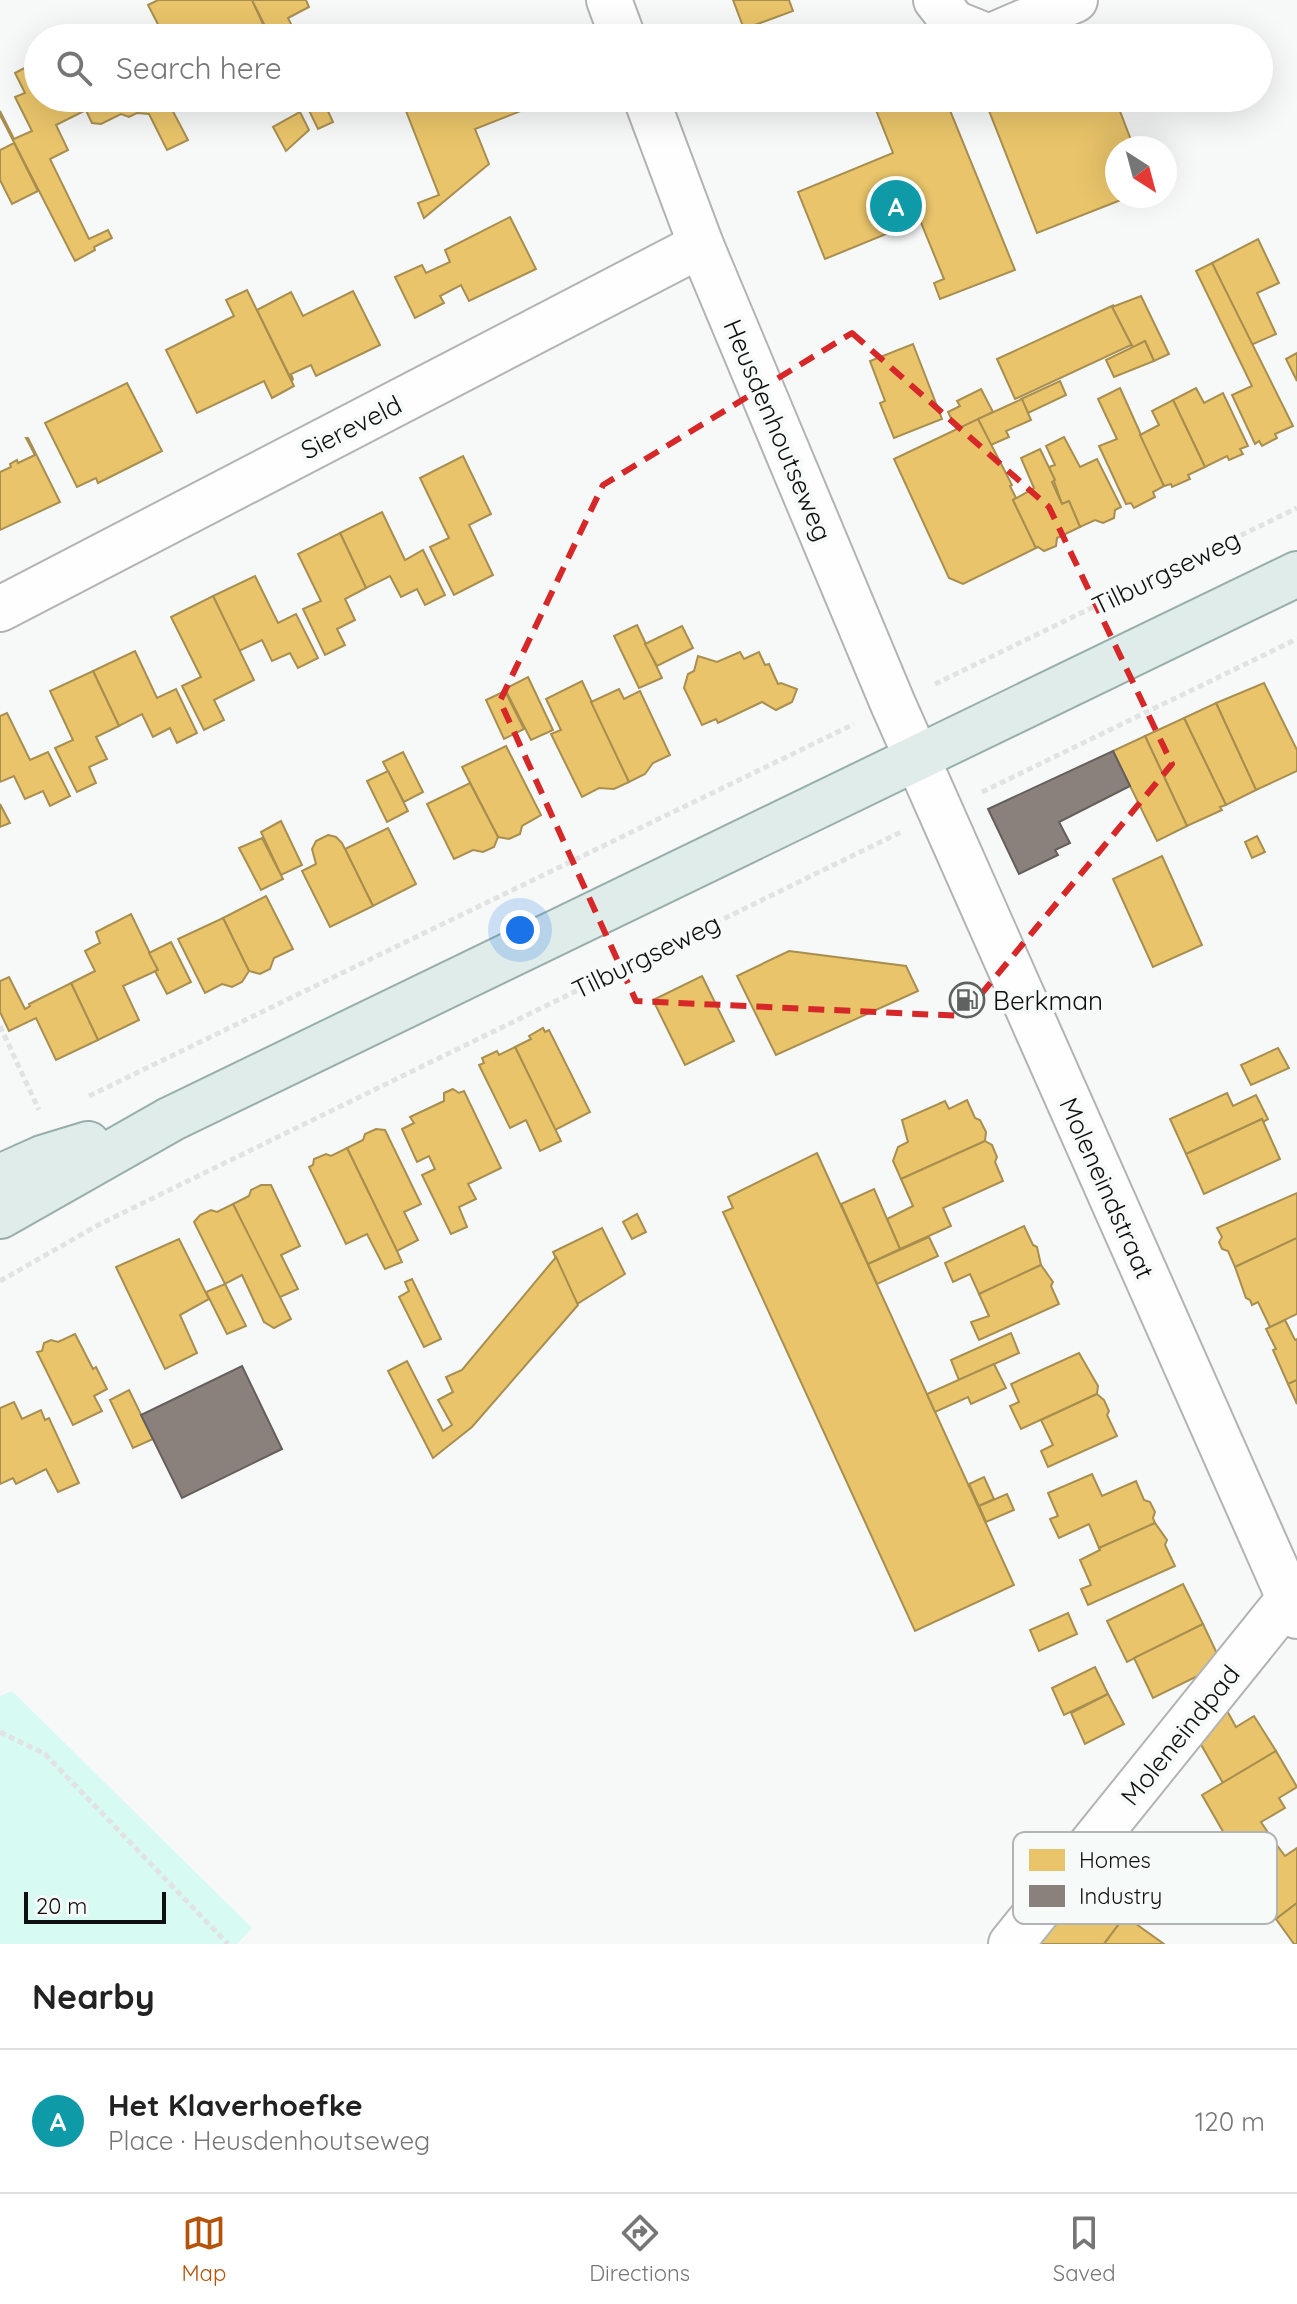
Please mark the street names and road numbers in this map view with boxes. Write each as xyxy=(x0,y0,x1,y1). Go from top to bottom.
street label: Heusdenhoutseweg xyxy=(716,314,840,546)
street label: Siereveld xyxy=(295,388,407,466)
street label: Tilburgseweg xyxy=(1087,522,1245,622)
street label: Tilburgseweg xyxy=(567,906,725,1006)
street label: Moleneindstraat xyxy=(1052,1092,1162,1284)
street label: Moleneindpad xyxy=(1113,1658,1247,1812)

